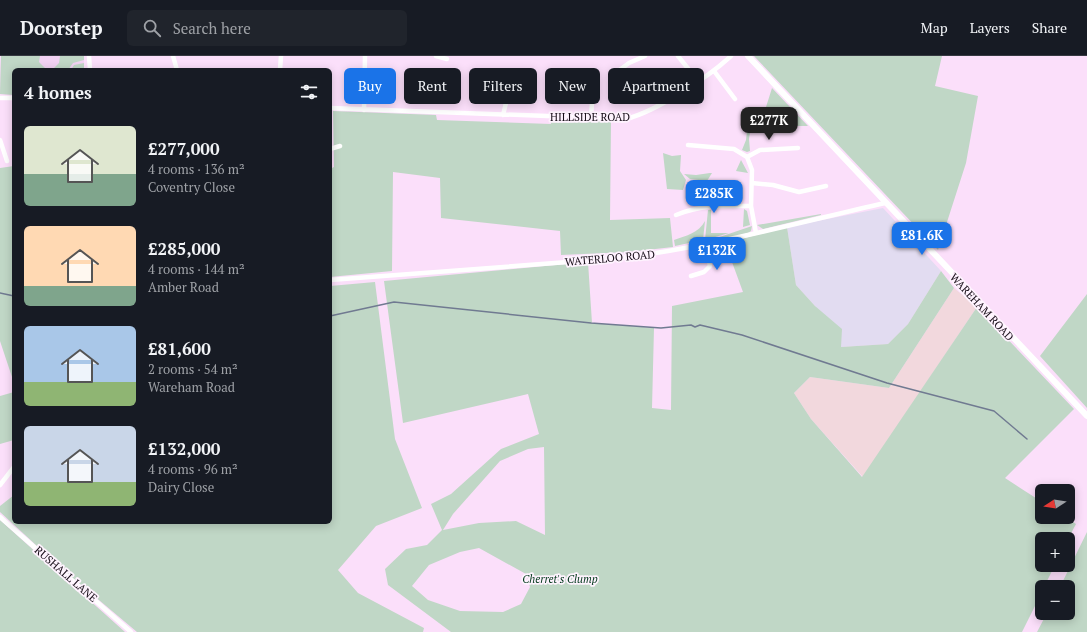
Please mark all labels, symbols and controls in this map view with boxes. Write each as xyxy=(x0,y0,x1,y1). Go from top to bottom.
search box xyxy=(127,10,407,46)
text: Doorstep xyxy=(20,15,103,40)
icon: search xyxy=(141,17,163,39)
text: Search here xyxy=(173,18,251,38)
text: Map xyxy=(921,18,948,37)
text: Layers xyxy=(970,18,1010,37)
text: Share xyxy=(1032,18,1067,37)
chip: Buy xyxy=(344,68,396,104)
chip: Rent xyxy=(404,68,461,104)
chip: Filters xyxy=(469,68,537,104)
chip: New xyxy=(545,68,600,104)
chip: Apartment xyxy=(608,68,704,104)
text: 4 homes xyxy=(24,81,92,104)
icon: filters xyxy=(298,81,320,103)
pin: £277K xyxy=(741,107,797,141)
street label: HILLSIDE ROAD xyxy=(550,110,630,124)
text: £277K xyxy=(750,111,788,129)
text: £277,000 xyxy=(148,137,220,160)
icon: home xyxy=(56,142,104,190)
text: 4 rooms · 136 m² xyxy=(148,160,245,178)
text: Coventry Close xyxy=(148,178,235,196)
pin: £285K xyxy=(686,180,742,214)
text: £285K xyxy=(695,184,733,202)
pin: £81.6K xyxy=(889,222,955,256)
text: £81.6K xyxy=(901,226,943,244)
text: £285,000 xyxy=(148,237,220,260)
pin: £132K xyxy=(689,237,745,271)
text: £132K xyxy=(698,241,736,259)
icon: home xyxy=(56,242,104,290)
street label: WATERLOO ROAD xyxy=(564,247,656,269)
text: 4 rooms · 144 m² xyxy=(148,260,245,278)
street label: WAREHAM ROAD xyxy=(947,270,1017,344)
text: Amber Road xyxy=(148,278,219,296)
text: £81,600 xyxy=(148,337,211,360)
icon: home xyxy=(56,342,104,390)
text: 2 rooms · 54 m² xyxy=(148,360,238,378)
text: Wareham Road xyxy=(148,378,235,396)
text: £132,000 xyxy=(148,437,220,460)
icon: home xyxy=(56,442,104,490)
text: 4 rooms · 96 m² xyxy=(148,460,238,478)
text: Dairy Close xyxy=(148,478,214,496)
north arrow xyxy=(1035,484,1075,524)
map controls xyxy=(1035,484,1075,620)
button: + xyxy=(1035,532,1075,572)
street label: RUSHALL LANE xyxy=(32,543,100,605)
park label: Cherret's Clump xyxy=(522,572,598,586)
button: − xyxy=(1035,580,1075,620)

